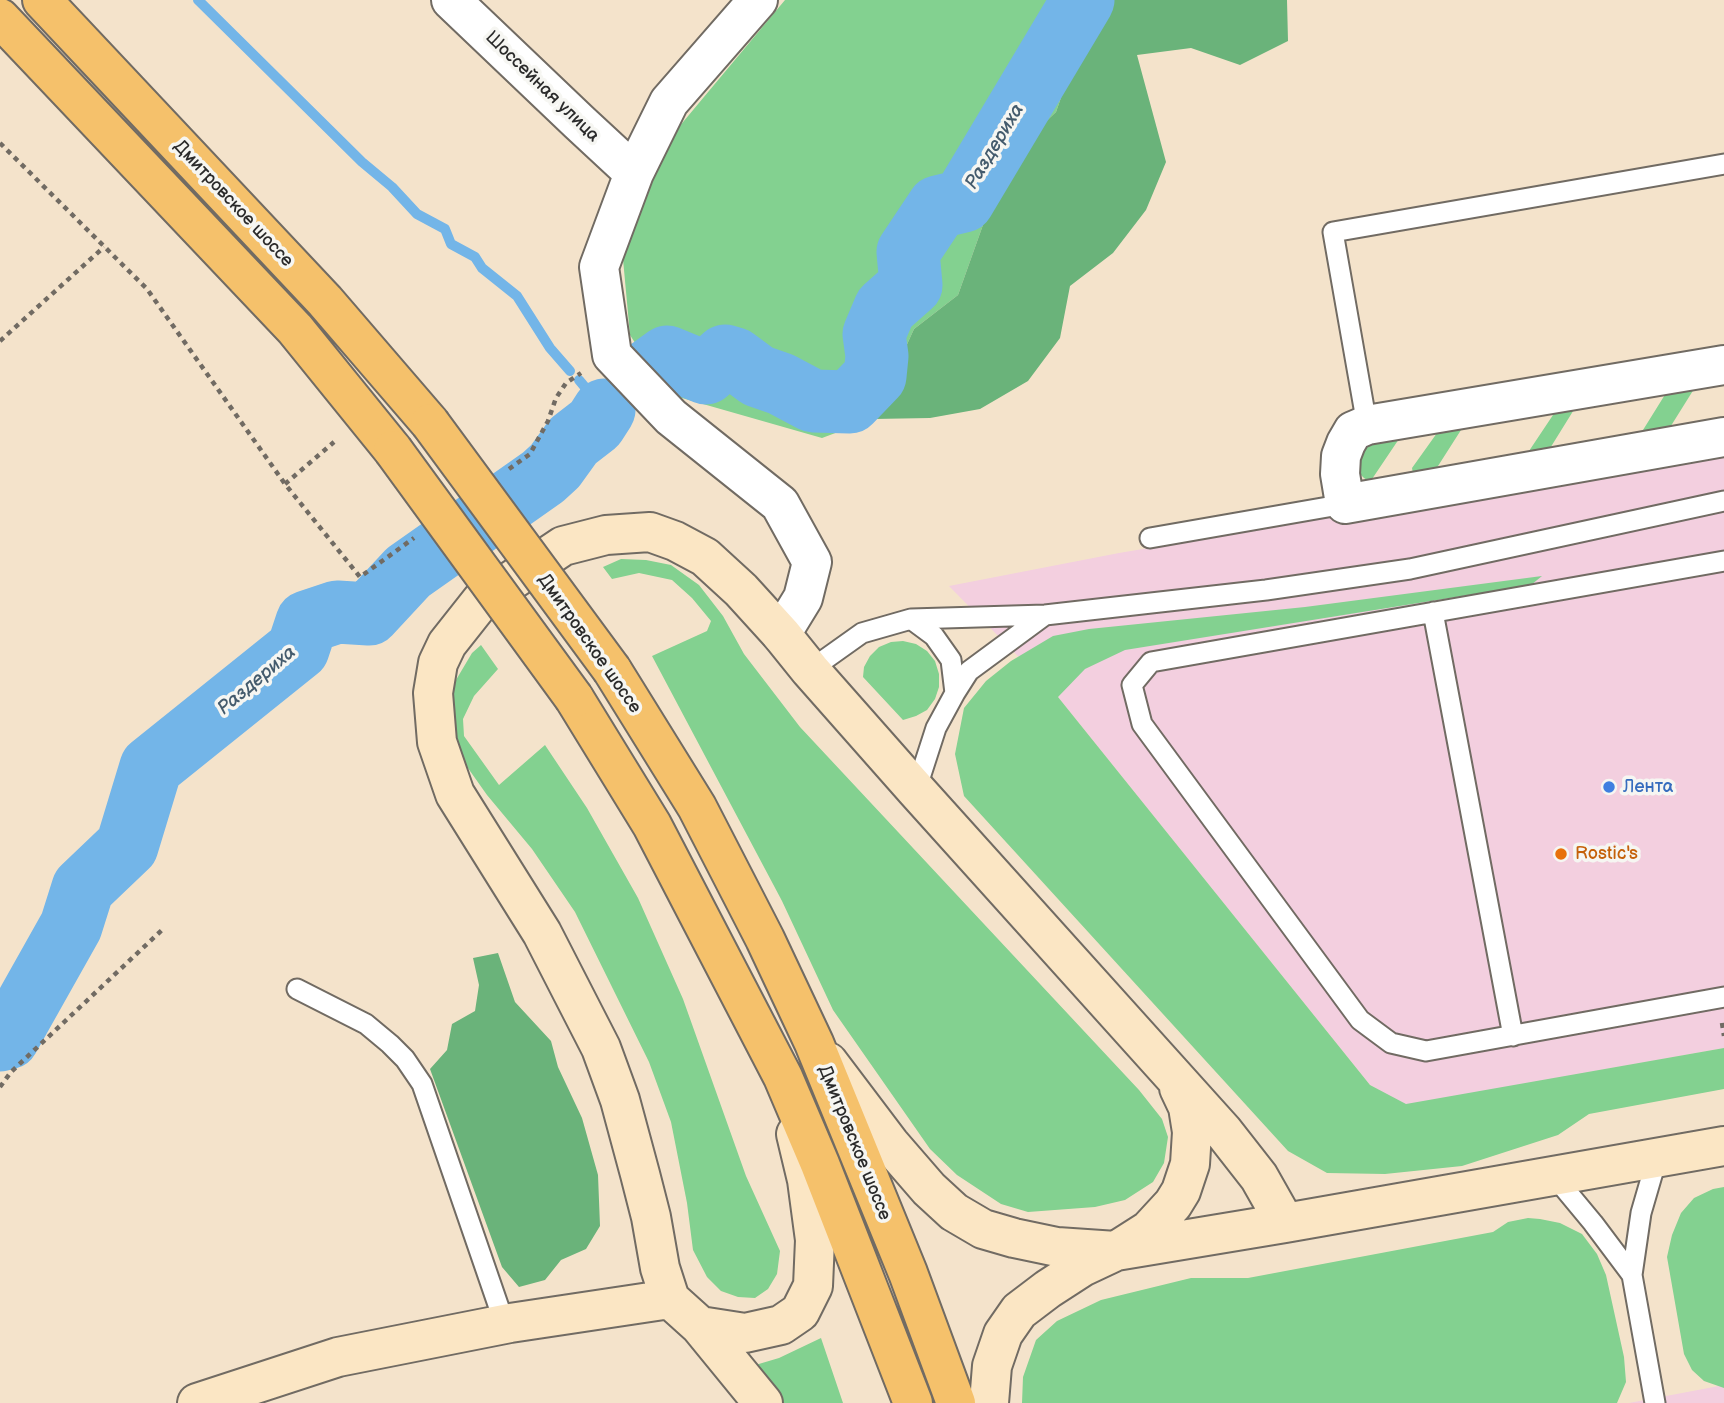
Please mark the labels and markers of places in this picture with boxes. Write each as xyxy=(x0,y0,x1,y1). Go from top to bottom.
place label: Лента xyxy=(1623,776,1673,798)
marker: Лента xyxy=(1601,779,1617,795)
place label: Rostic's xyxy=(1575,843,1638,865)
marker: Rostic's xyxy=(1553,846,1569,862)

